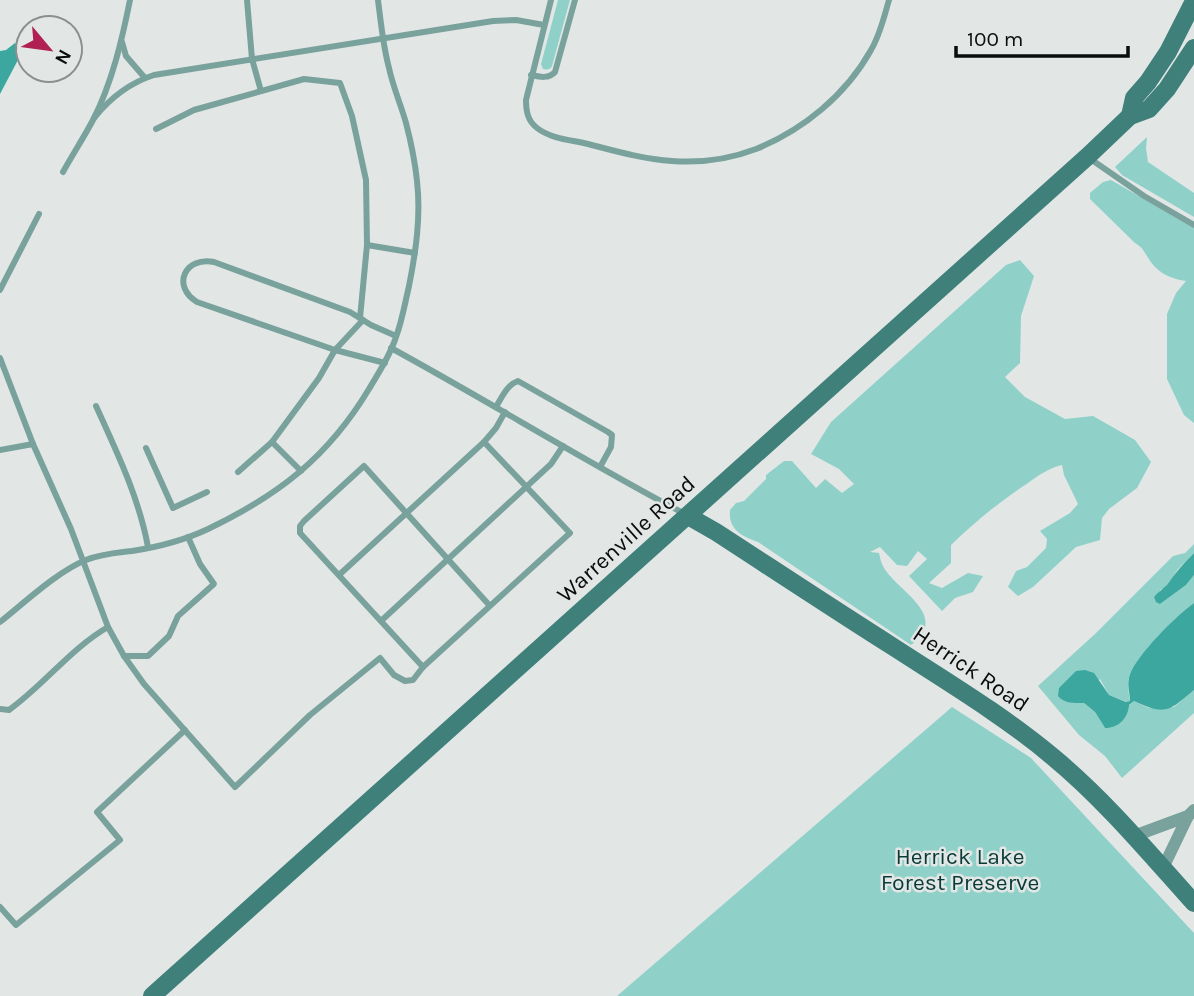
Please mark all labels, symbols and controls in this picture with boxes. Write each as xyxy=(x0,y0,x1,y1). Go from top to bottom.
north arrow xyxy=(14,14,84,84)
scale bar xyxy=(956,14,1128,58)
text: 100 m xyxy=(967,27,1024,51)
text: N xyxy=(50,45,76,68)
street label: Warrenville Road xyxy=(551,470,701,608)
street label: Herrick Road xyxy=(908,620,1034,718)
park label: Herrick Lake Forest Preserve xyxy=(881,843,1039,896)

